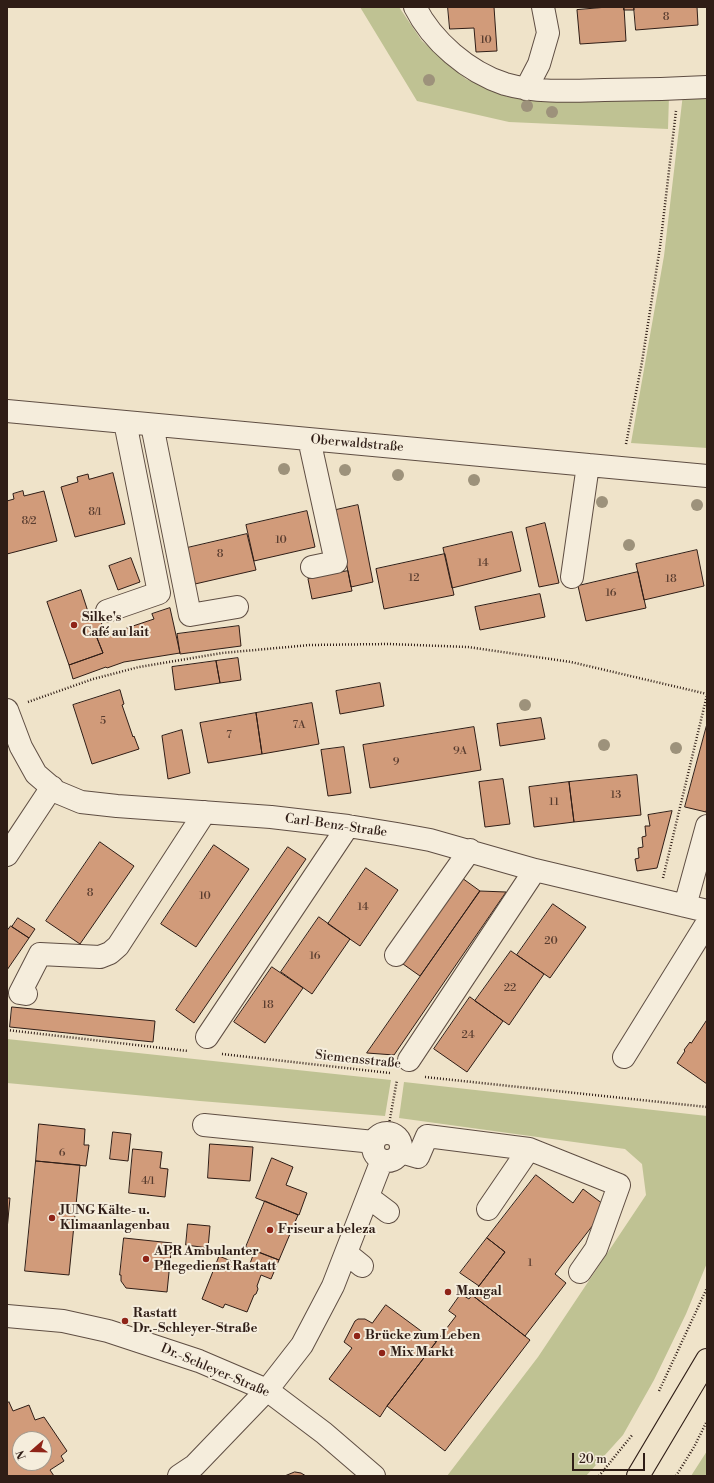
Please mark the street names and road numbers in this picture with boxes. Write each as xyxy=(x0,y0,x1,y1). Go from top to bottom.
street label: Oberwaldstraße xyxy=(310,432,404,456)
street label: Carl-Benz-Straße xyxy=(284,811,388,841)
street label: Siemensstraße xyxy=(314,1048,402,1072)
street label: Dr.-Schleyer-Straße xyxy=(158,1341,272,1401)

